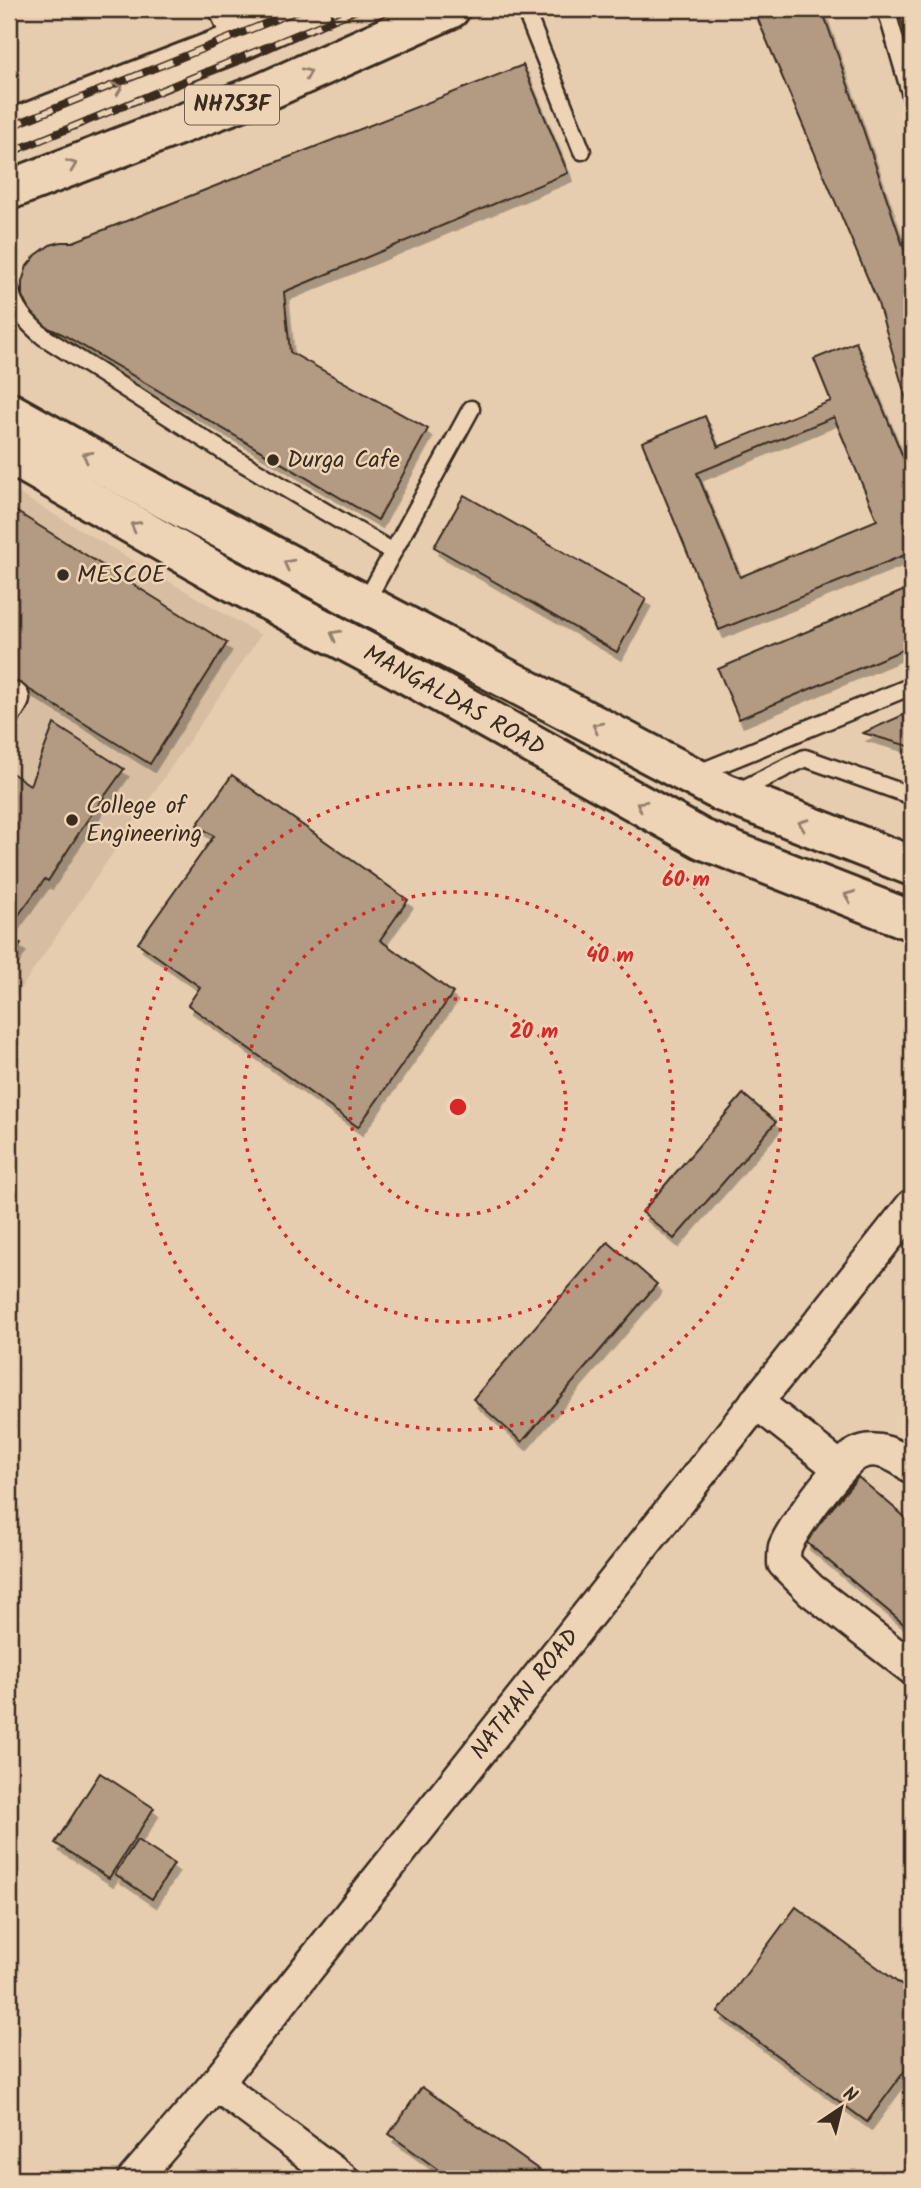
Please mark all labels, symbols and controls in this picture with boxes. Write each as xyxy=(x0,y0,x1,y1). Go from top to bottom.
one-way arrow xyxy=(300,67,312,81)
one-way arrow xyxy=(112,82,124,96)
road number: NH753F xyxy=(185,86,279,124)
one-way arrow xyxy=(66,160,78,174)
place label: Durga Cafe xyxy=(287,441,400,480)
one-way arrow xyxy=(82,451,95,464)
marker: Durga Cafe xyxy=(265,452,281,468)
one-way arrow xyxy=(129,521,142,534)
place label: MESCOE xyxy=(77,556,167,595)
one-way arrow xyxy=(282,559,295,573)
marker: MESCOE xyxy=(55,567,71,583)
one-way arrow xyxy=(330,629,342,643)
street label: MANGALDAS ROAD xyxy=(356,634,553,767)
one-way arrow xyxy=(592,722,605,735)
place label: College of Engineering xyxy=(86,787,202,854)
one-way arrow xyxy=(635,800,648,813)
marker: College of Engineering xyxy=(64,812,80,828)
one-way arrow xyxy=(798,818,810,832)
text: 60 m xyxy=(662,864,710,897)
one-way arrow xyxy=(843,890,855,904)
text: 40 m xyxy=(586,940,634,973)
text: 20 m xyxy=(510,1016,558,1049)
centre of rings xyxy=(446,1095,470,1119)
street label: NATHAN ROAD xyxy=(460,1620,590,1769)
north arrow xyxy=(806,2072,876,2142)
text: N xyxy=(836,2080,863,2111)

